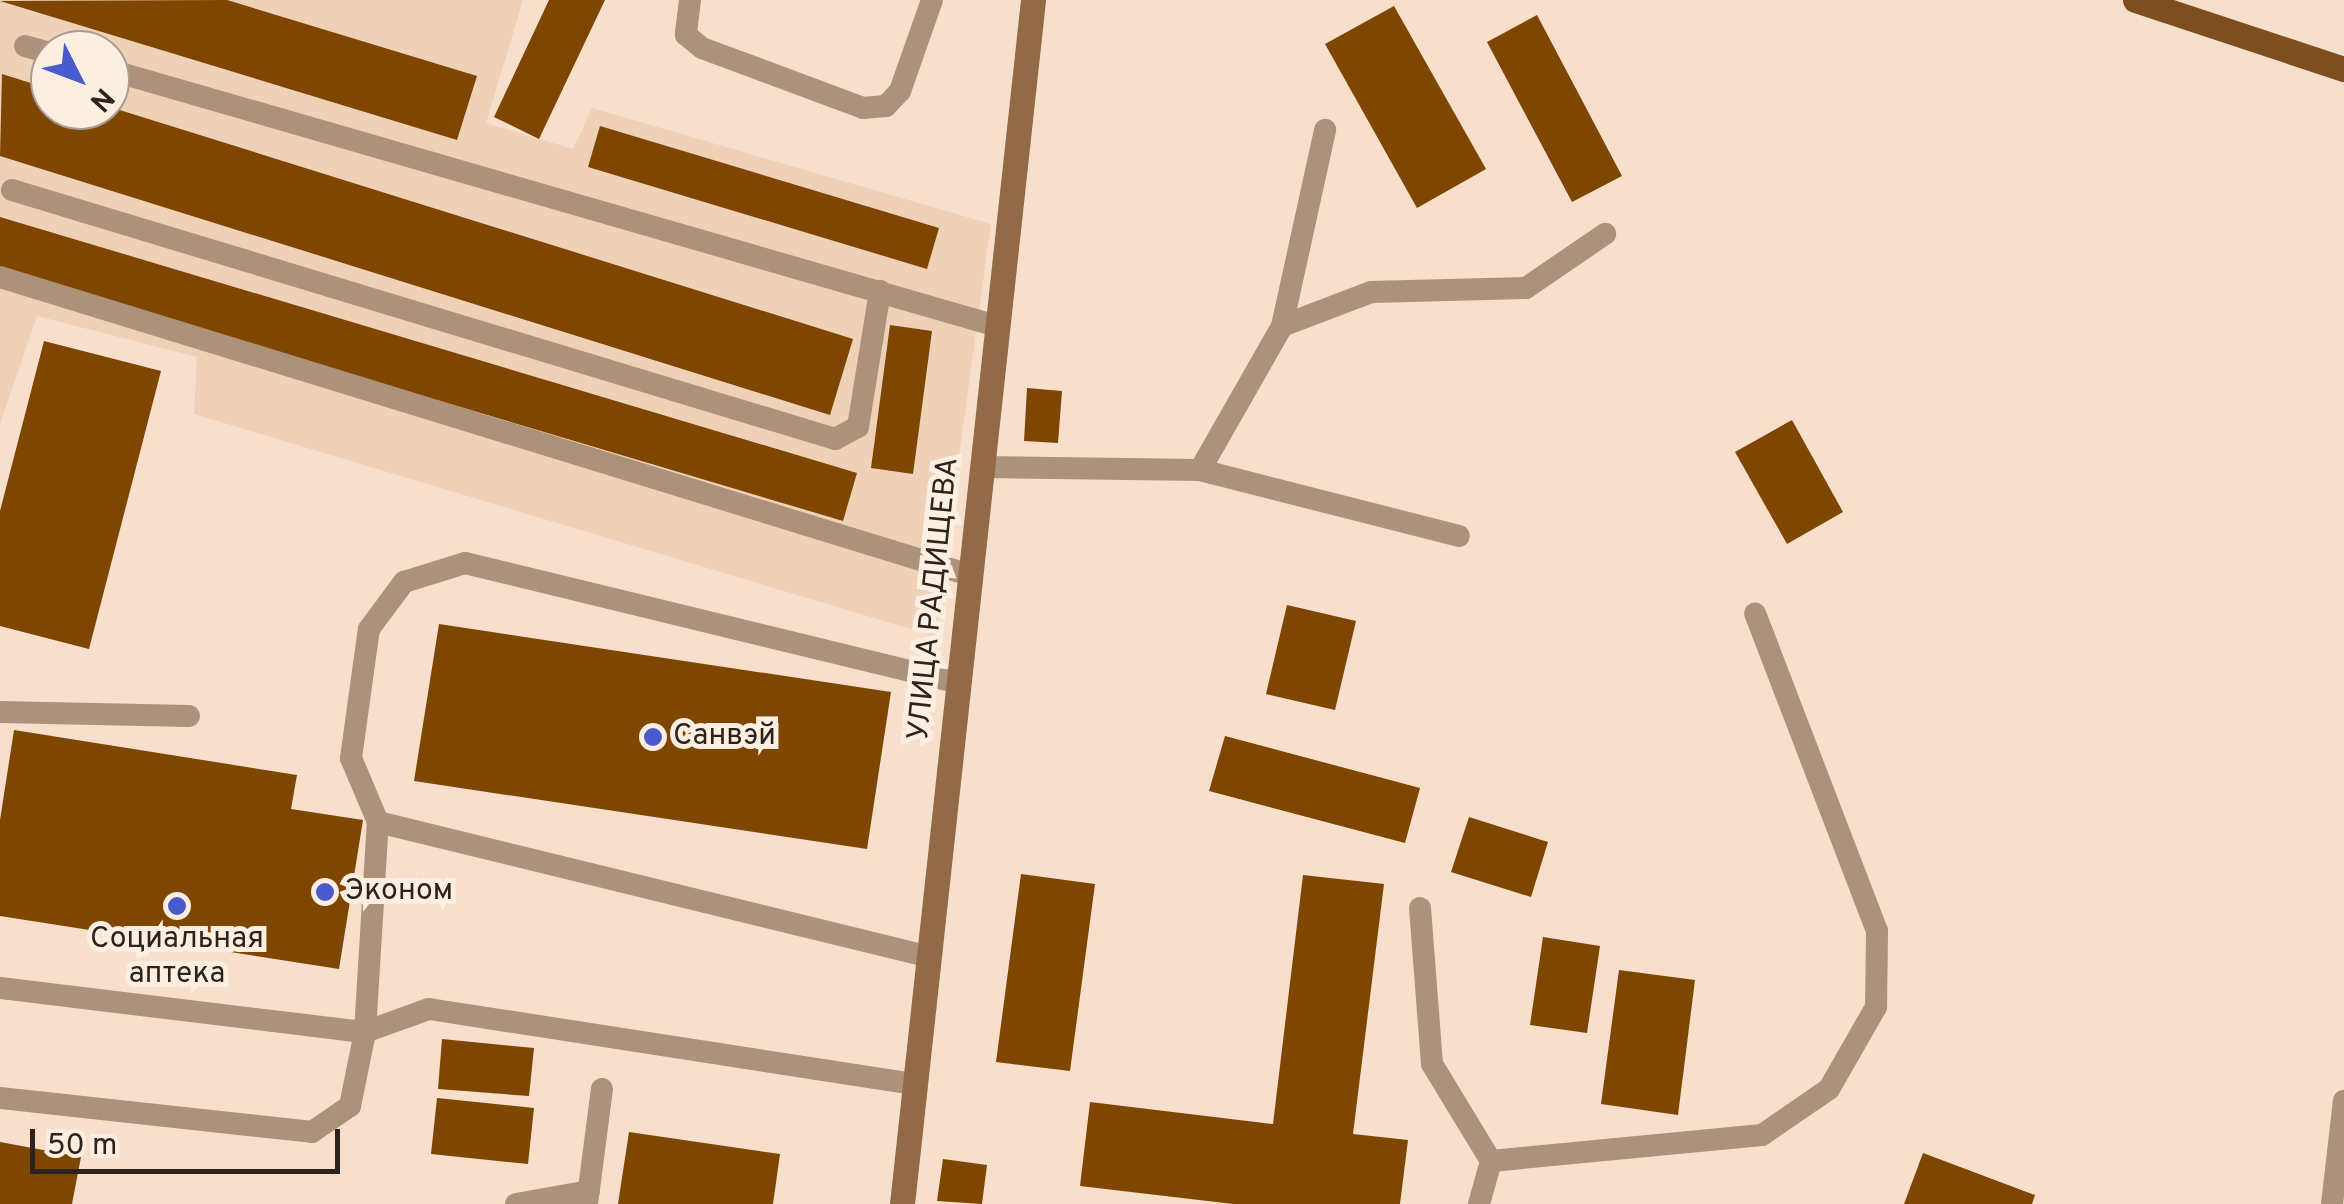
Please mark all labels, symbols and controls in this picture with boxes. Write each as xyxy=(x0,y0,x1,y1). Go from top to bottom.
north arrow xyxy=(30,30,130,130)
text: N xyxy=(81,79,121,118)
street label: УЛИЦА РАДИЩЕВА xyxy=(902,455,968,743)
place label: Санвэй xyxy=(673,719,776,755)
marker: Санвэй xyxy=(642,726,664,748)
place label: Эконом xyxy=(345,874,453,910)
marker: Эконом xyxy=(314,881,336,903)
marker: Социальная аптека xyxy=(166,895,188,917)
place label: Социальная аптека xyxy=(90,922,264,992)
scale bar xyxy=(35,1109,345,1171)
text: 50 m xyxy=(47,1128,117,1165)

